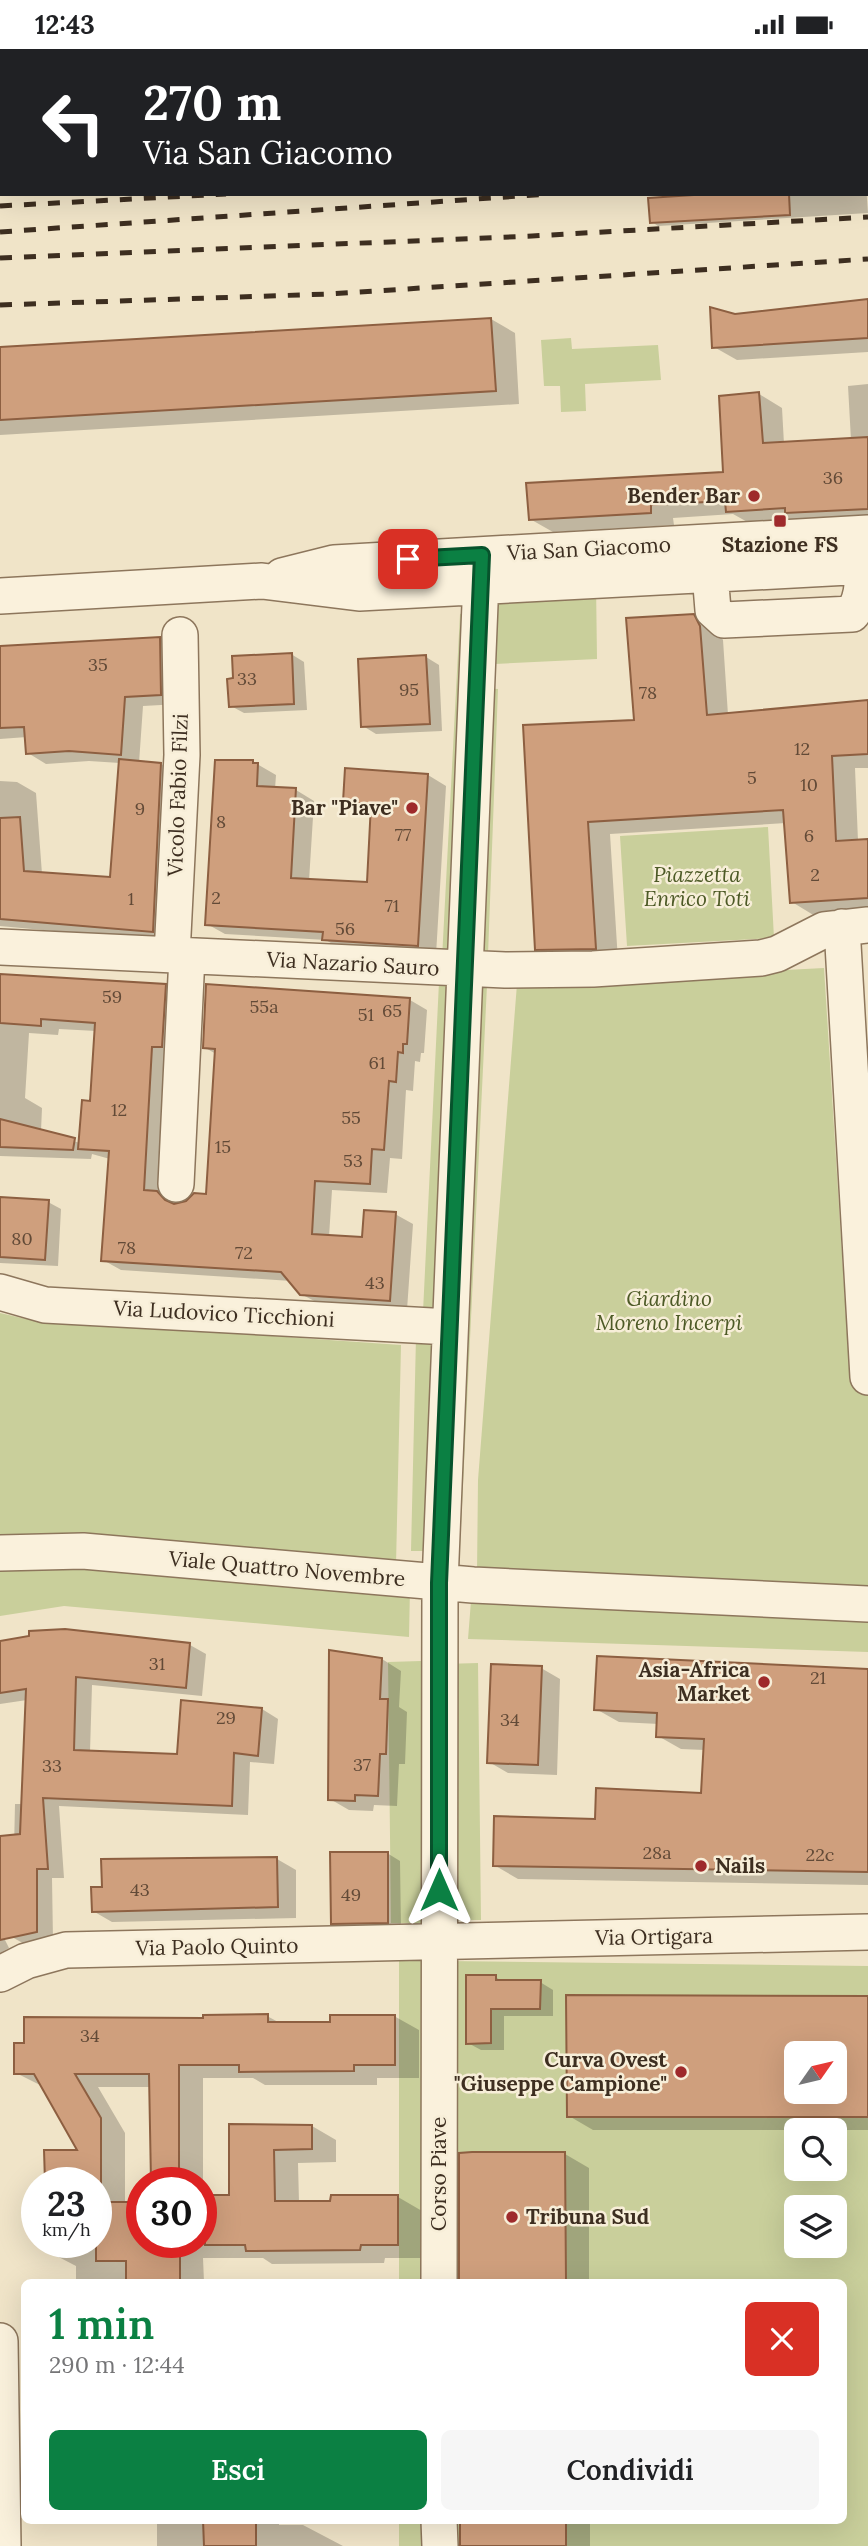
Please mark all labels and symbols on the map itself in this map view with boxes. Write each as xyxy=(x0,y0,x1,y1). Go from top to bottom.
house number: 36 xyxy=(823,466,843,489)
place label: Bender Bar xyxy=(627,482,740,509)
marker: Bender Bar xyxy=(746,488,762,504)
marker: Stazione FS xyxy=(772,513,788,529)
pin xyxy=(378,529,438,589)
street label: Via San Giacomo xyxy=(505,531,671,566)
place label: Stazione FS xyxy=(722,531,838,558)
house number: 35 xyxy=(88,653,108,676)
house number: 33 xyxy=(237,667,257,690)
house number: 95 xyxy=(399,678,419,701)
house number: 78 xyxy=(639,681,657,704)
street label: Vicolo Fabio Filzi xyxy=(161,713,194,878)
house number: 12 xyxy=(794,737,810,760)
house number: 5 xyxy=(747,766,757,789)
house number: 10 xyxy=(800,773,818,796)
place label: Bar "Piave" xyxy=(291,794,398,821)
house number: 9 xyxy=(135,797,145,820)
marker: Bar "Piave" xyxy=(404,800,420,816)
house number: 8 xyxy=(216,810,226,833)
house number: 77 xyxy=(395,823,411,846)
house number: 6 xyxy=(804,824,814,847)
park label: Piazzetta Enrico Toti xyxy=(644,861,750,912)
house number: 2 xyxy=(810,863,820,886)
house number: 2 xyxy=(211,886,221,909)
house number: 1 xyxy=(128,887,134,910)
house number: 71 xyxy=(385,894,399,917)
house number: 56 xyxy=(335,917,355,940)
street label: Via Nazario Sauro xyxy=(265,945,440,982)
house number: 59 xyxy=(102,985,122,1008)
house number: 55a xyxy=(250,995,278,1018)
house number: 65 xyxy=(382,999,402,1022)
house number: 51 xyxy=(358,1003,374,1026)
house number: 61 xyxy=(369,1051,385,1074)
house number: 12 xyxy=(111,1098,127,1121)
house number: 55 xyxy=(341,1106,361,1129)
house number: 15 xyxy=(215,1135,231,1158)
house number: 53 xyxy=(343,1149,363,1172)
house number: 80 xyxy=(11,1227,33,1250)
house number: 78 xyxy=(118,1236,136,1259)
house number: 72 xyxy=(235,1241,253,1264)
house number: 43 xyxy=(365,1271,385,1294)
park label: Giardino Moreno Incerpi xyxy=(596,1285,743,1336)
street label: Via Ludovico Ticchioni xyxy=(112,1294,335,1333)
street label: Viale Quattro Novembre xyxy=(167,1545,406,1592)
house number: 31 xyxy=(149,1652,165,1675)
place label: Asia-Africa Market xyxy=(638,1656,750,1707)
house number: 21 xyxy=(810,1666,826,1689)
marker: Asia-Africa Market xyxy=(756,1674,772,1690)
house number: 29 xyxy=(216,1706,236,1729)
house number: 34 xyxy=(500,1708,520,1731)
house number: 37 xyxy=(353,1753,371,1776)
house number: 33 xyxy=(42,1754,62,1777)
house number: 28a xyxy=(642,1841,672,1864)
house number: 22c xyxy=(806,1843,834,1866)
place label: Nails xyxy=(715,1852,765,1879)
position arrow xyxy=(402,1853,476,1927)
marker: Nails xyxy=(693,1858,709,1874)
house number: 43 xyxy=(130,1878,150,1901)
house number: 49 xyxy=(341,1883,361,1906)
street label: Via Ortigara xyxy=(594,1922,713,1951)
street label: Via Paolo Quinto xyxy=(134,1932,299,1961)
house number: 34 xyxy=(80,2024,100,2047)
north arrow xyxy=(784,2041,847,2103)
place label: Curva Ovest "Giuseppe Campione" xyxy=(454,2046,667,2097)
marker: Curva Ovest "Giuseppe Campione" xyxy=(673,2064,689,2080)
street label: Corso Piave xyxy=(425,2117,452,2231)
speed limit sign: 30 xyxy=(126,2167,217,2258)
place label: Tribuna Sud xyxy=(526,2203,649,2230)
marker: Tribuna Sud xyxy=(504,2209,520,2225)

